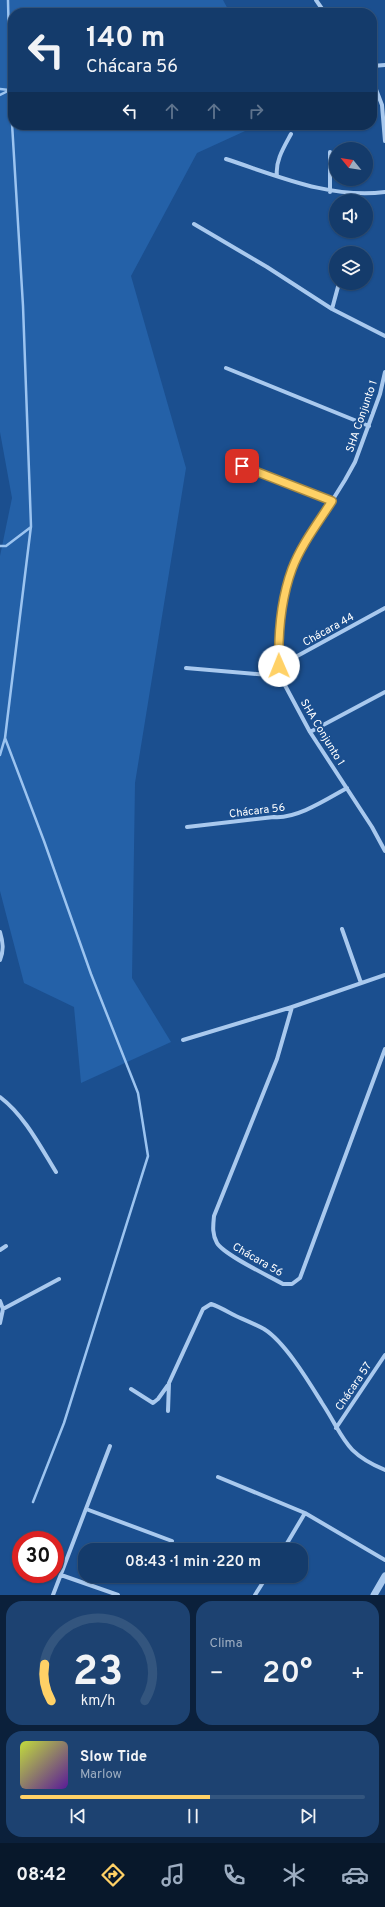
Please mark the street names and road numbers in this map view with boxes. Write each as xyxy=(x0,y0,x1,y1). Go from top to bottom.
street label: SHA Conjunto 1 xyxy=(343,378,381,454)
street label: Chácara 44 xyxy=(300,610,357,650)
street label: SHA Conjunto 1 xyxy=(297,697,348,768)
street label: Chácara 56 xyxy=(228,801,286,821)
street label: Chácara 56 xyxy=(230,1240,285,1280)
street label: Chácara 57 xyxy=(333,1360,375,1413)

